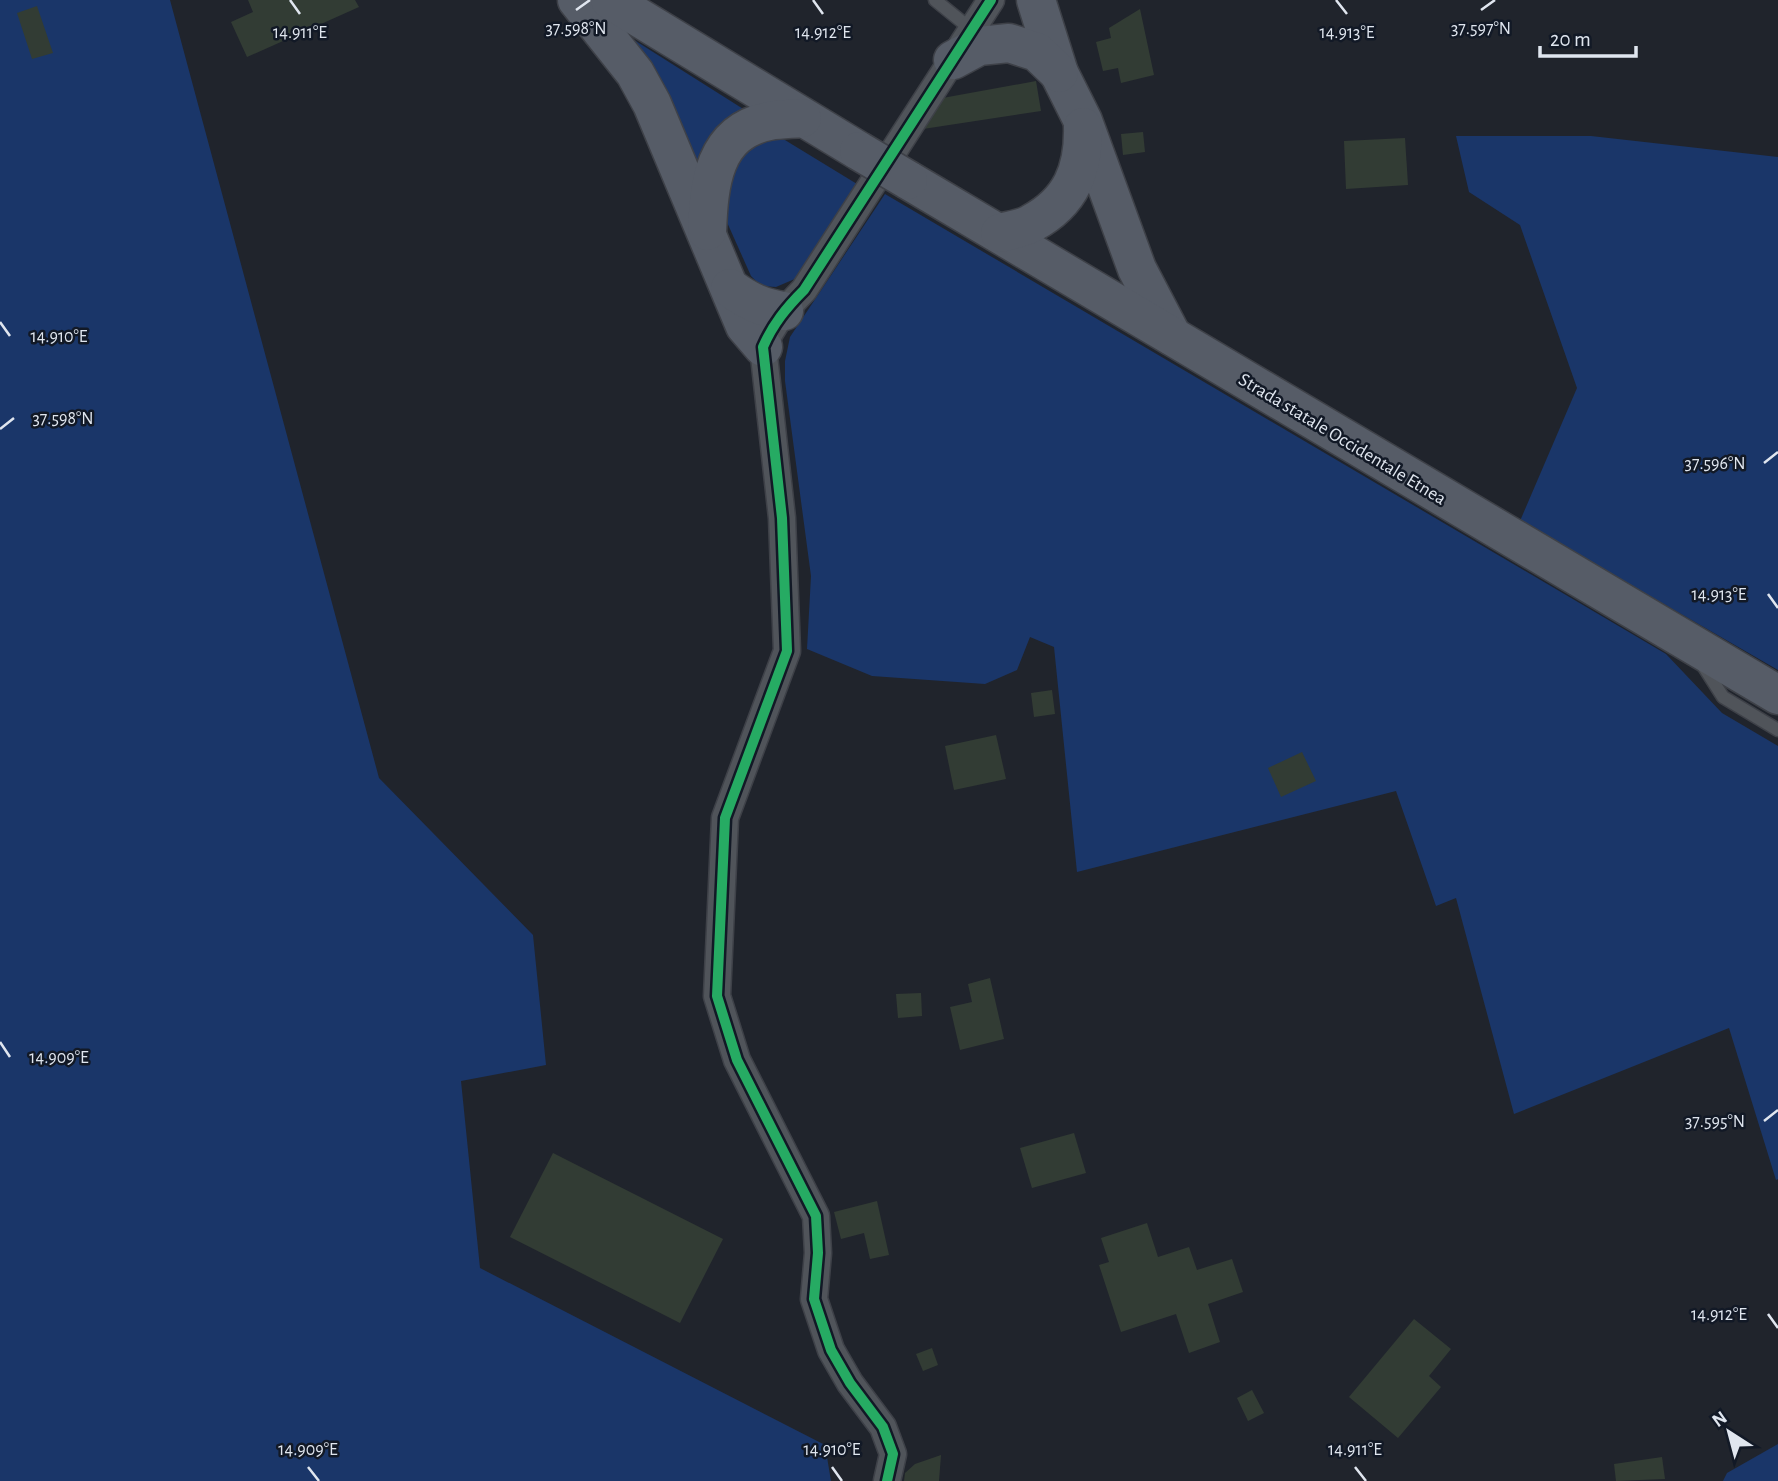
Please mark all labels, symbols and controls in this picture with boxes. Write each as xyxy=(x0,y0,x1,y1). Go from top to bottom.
scale bar xyxy=(1540,14,1636,58)
text: 37.598°N xyxy=(545,20,607,38)
text: 37.597°N xyxy=(1451,20,1511,38)
text: 14.911°E xyxy=(273,24,327,42)
text: 14.912°E xyxy=(795,24,851,42)
text: 14.913°E xyxy=(1320,24,1375,42)
text: 20 m xyxy=(1550,29,1591,50)
text: 14.910°E xyxy=(30,328,88,346)
street label: Strada statale Occidentale Etnea xyxy=(1235,370,1449,509)
text: 37.598°N xyxy=(32,410,94,428)
text: 37.596°N xyxy=(1684,455,1746,473)
text: 14.913°E xyxy=(1692,586,1747,604)
text: 14.909°E xyxy=(29,1049,89,1067)
text: 37.595°N xyxy=(1685,1113,1745,1131)
text: 14.912°E xyxy=(1691,1306,1747,1324)
north arrow xyxy=(1694,1397,1764,1467)
text: N xyxy=(1709,1408,1731,1431)
text: 14.909°E xyxy=(278,1441,338,1459)
text: 14.910°E xyxy=(803,1441,861,1459)
text: 14.911°E xyxy=(1328,1441,1382,1459)

